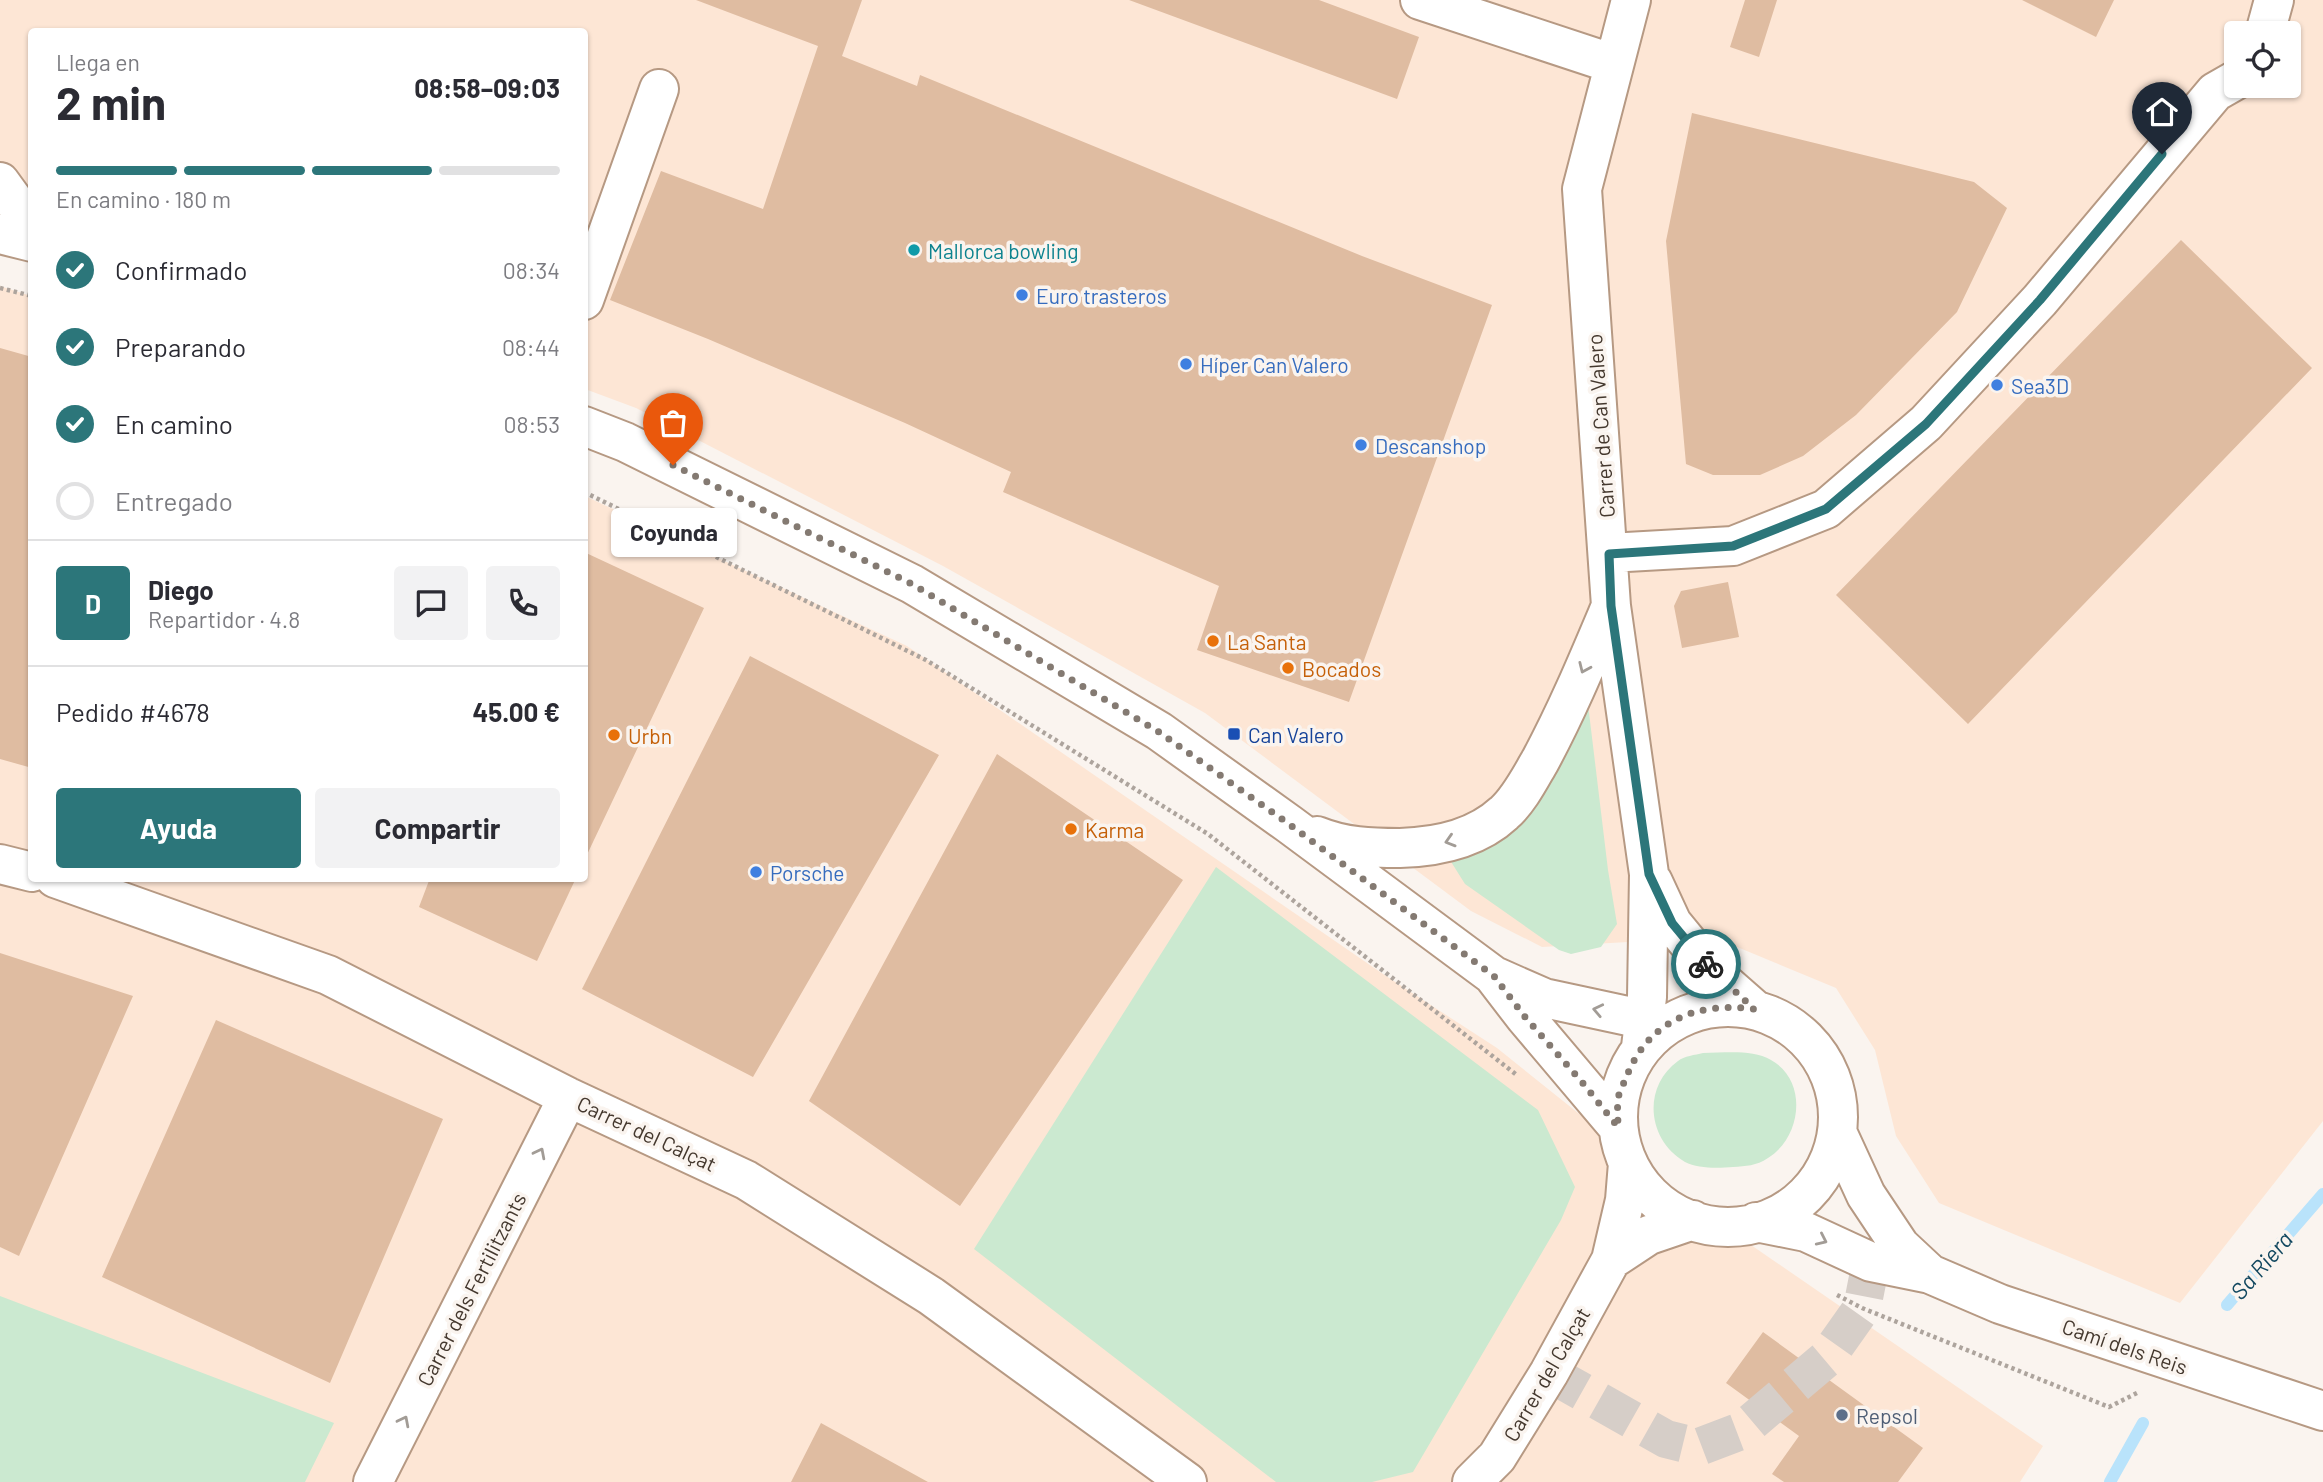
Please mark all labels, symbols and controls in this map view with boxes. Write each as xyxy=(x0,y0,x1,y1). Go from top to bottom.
map controls xyxy=(2224,21,2301,98)
button: locate xyxy=(2224,21,2301,98)
text: Llega en xyxy=(56,48,140,76)
text: 08:58–09:03 xyxy=(414,72,560,103)
text: 2 min xyxy=(56,74,166,129)
pin xyxy=(2132,82,2192,154)
icon: home xyxy=(2143,93,2181,131)
text: En camino · 180 m xyxy=(56,185,231,213)
place label: Mallorca bowling xyxy=(928,238,1079,263)
marker: Mallorca bowling xyxy=(906,242,922,258)
icon: check xyxy=(56,251,94,289)
text: Confirmado xyxy=(115,254,247,285)
text: 08:34 xyxy=(503,256,560,284)
place label: Euro trasteros xyxy=(1036,283,1167,308)
marker: Euro trasteros xyxy=(1014,287,1030,303)
icon: check xyxy=(56,328,94,366)
text: Preparando xyxy=(115,331,246,362)
text: 08:44 xyxy=(502,333,560,361)
street label: Carrer de Can Valero xyxy=(1581,333,1619,519)
place label: Híper Can Valero xyxy=(1200,352,1349,377)
marker: Híper Can Valero xyxy=(1178,356,1194,372)
place label: Sea3D xyxy=(2011,373,2069,398)
marker: Sea3D xyxy=(1989,377,2005,393)
pin xyxy=(643,393,703,465)
icon: bag xyxy=(654,404,692,442)
icon: check xyxy=(56,405,94,443)
text: En camino xyxy=(115,408,233,439)
text: 08:53 xyxy=(504,410,560,438)
place label: Descanshop xyxy=(1375,433,1486,458)
marker: Descanshop xyxy=(1353,437,1369,453)
text: Entregado xyxy=(115,485,233,516)
callout: Coyunda xyxy=(610,507,736,556)
text: Coyunda xyxy=(630,518,718,546)
button: chat xyxy=(394,566,468,640)
button: phone xyxy=(486,566,560,640)
text: Diego xyxy=(148,574,214,605)
text: D xyxy=(85,588,101,619)
text: Repartidor · 4.8 xyxy=(148,605,300,633)
place label: La Santa xyxy=(1227,629,1307,654)
marker: La Santa xyxy=(1205,633,1221,649)
place label: Bocados xyxy=(1302,656,1381,681)
marker: Bocados xyxy=(1280,660,1296,676)
one-way arrow xyxy=(1578,661,1592,674)
text: Pedido #4678 xyxy=(56,696,210,727)
text: 45.00 € xyxy=(473,696,560,727)
place label: Can Valero xyxy=(1248,722,1344,747)
place label: Urbn xyxy=(628,723,672,748)
marker: Can Valero xyxy=(1226,726,1242,742)
marker: Urbn xyxy=(606,727,622,743)
button: Ayuda xyxy=(56,788,301,868)
button: Compartir xyxy=(315,788,560,868)
place label: Karma xyxy=(1085,817,1144,842)
marker: Karma xyxy=(1063,821,1079,837)
one-way arrow xyxy=(1445,832,1457,847)
place label: Porsche xyxy=(770,860,844,885)
marker: Porsche xyxy=(748,864,764,880)
courier xyxy=(1671,929,1741,999)
icon: bike xyxy=(1687,945,1725,983)
one-way arrow xyxy=(1592,1003,1604,1018)
street label: Carrer del Calçat xyxy=(573,1090,721,1176)
one-way arrow xyxy=(532,1148,546,1160)
street label: Carrer dels Fertilitzants xyxy=(411,1188,531,1390)
water label: Sa Riera xyxy=(2224,1225,2298,1305)
one-way arrow xyxy=(1815,1232,1827,1246)
street label: Carrer del Calçat xyxy=(1498,1303,1594,1445)
street label: Camí dels Reis xyxy=(2059,1313,2191,1379)
place label: Repsol xyxy=(1856,1403,1918,1428)
marker: Repsol xyxy=(1834,1407,1850,1423)
one-way arrow xyxy=(395,1416,409,1428)

